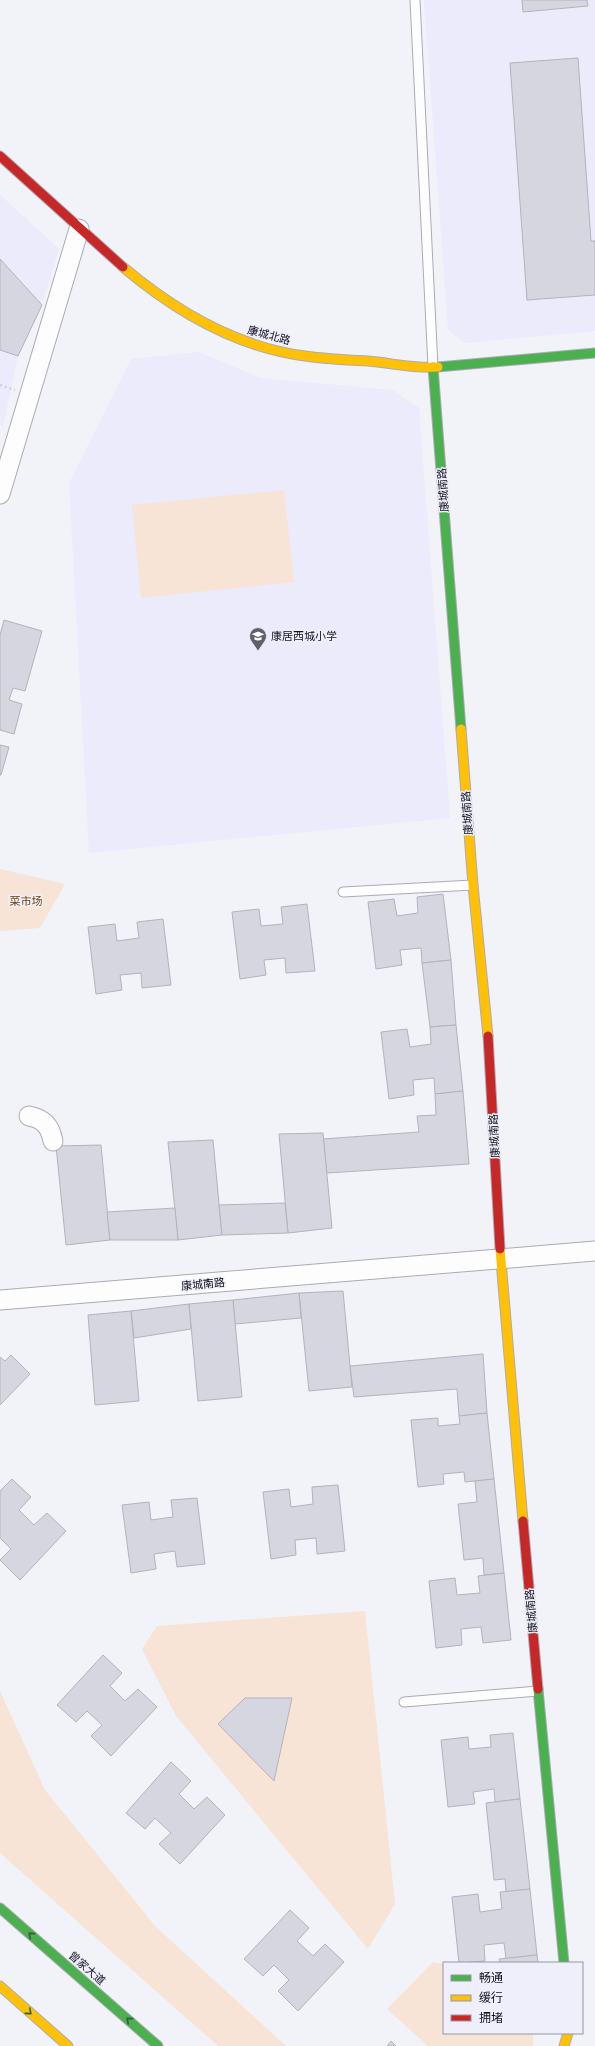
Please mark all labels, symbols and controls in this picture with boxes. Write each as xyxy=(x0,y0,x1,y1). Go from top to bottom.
street label: 康城北路 xyxy=(246,322,292,348)
street label: 康城南路 xyxy=(433,467,453,513)
school or university icon: 康居西城小学 xyxy=(248,626,268,651)
place label: 康居西城小学 xyxy=(271,628,337,644)
street label: 康城南路 xyxy=(457,790,477,836)
park label: 菜市场 xyxy=(10,893,43,909)
street label: 康城南路 xyxy=(485,1114,503,1158)
street label: 康城南路 xyxy=(180,1274,226,1294)
street label: 康城南路 xyxy=(521,1588,541,1634)
one-way arrow xyxy=(28,1933,36,1940)
street label: 曾家大道 xyxy=(65,1948,109,1988)
legend xyxy=(443,1962,583,2034)
text: 畅通 xyxy=(479,1969,503,1986)
text: 缓行 xyxy=(479,1989,503,2006)
one-way arrow xyxy=(25,2007,32,2014)
text: 拥堵 xyxy=(479,2009,503,2026)
one-way arrow xyxy=(126,2018,134,2025)

